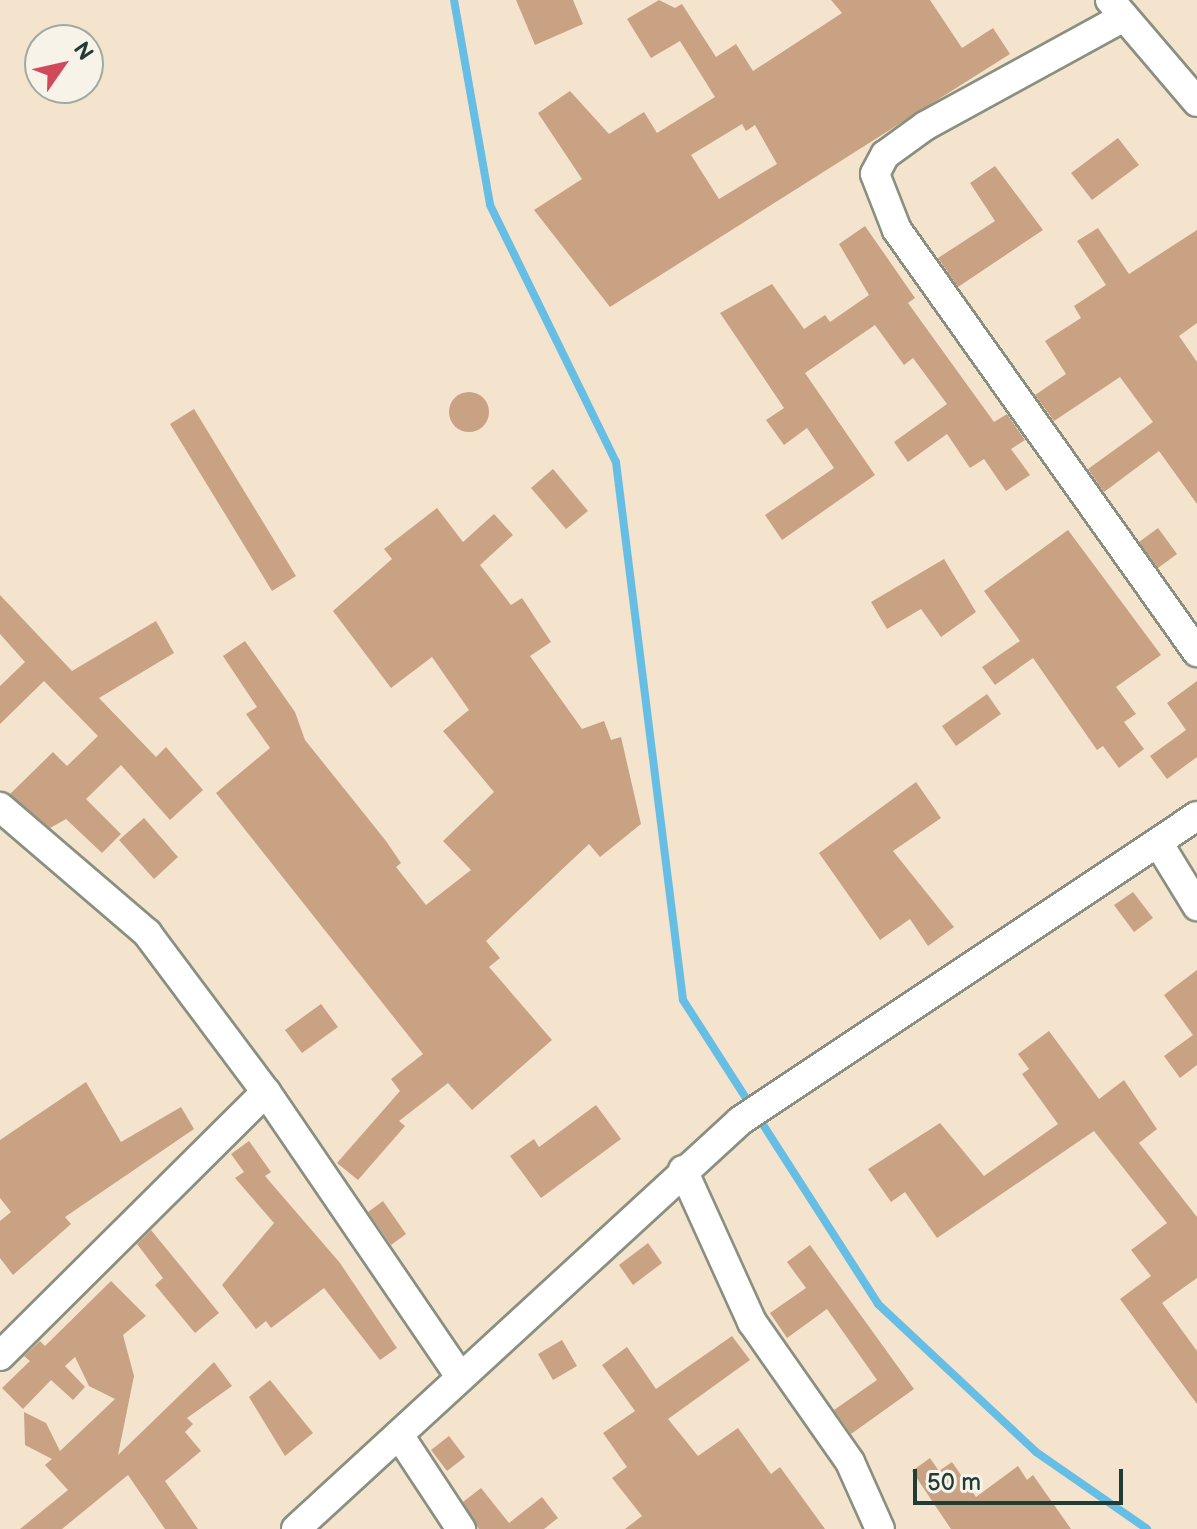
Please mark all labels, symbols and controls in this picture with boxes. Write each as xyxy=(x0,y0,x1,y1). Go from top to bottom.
north arrow xyxy=(24,24,104,104)
text: N xyxy=(67,37,98,66)
scale bar xyxy=(917,1453,1127,1503)
text: 50 m xyxy=(927,1468,981,1497)

